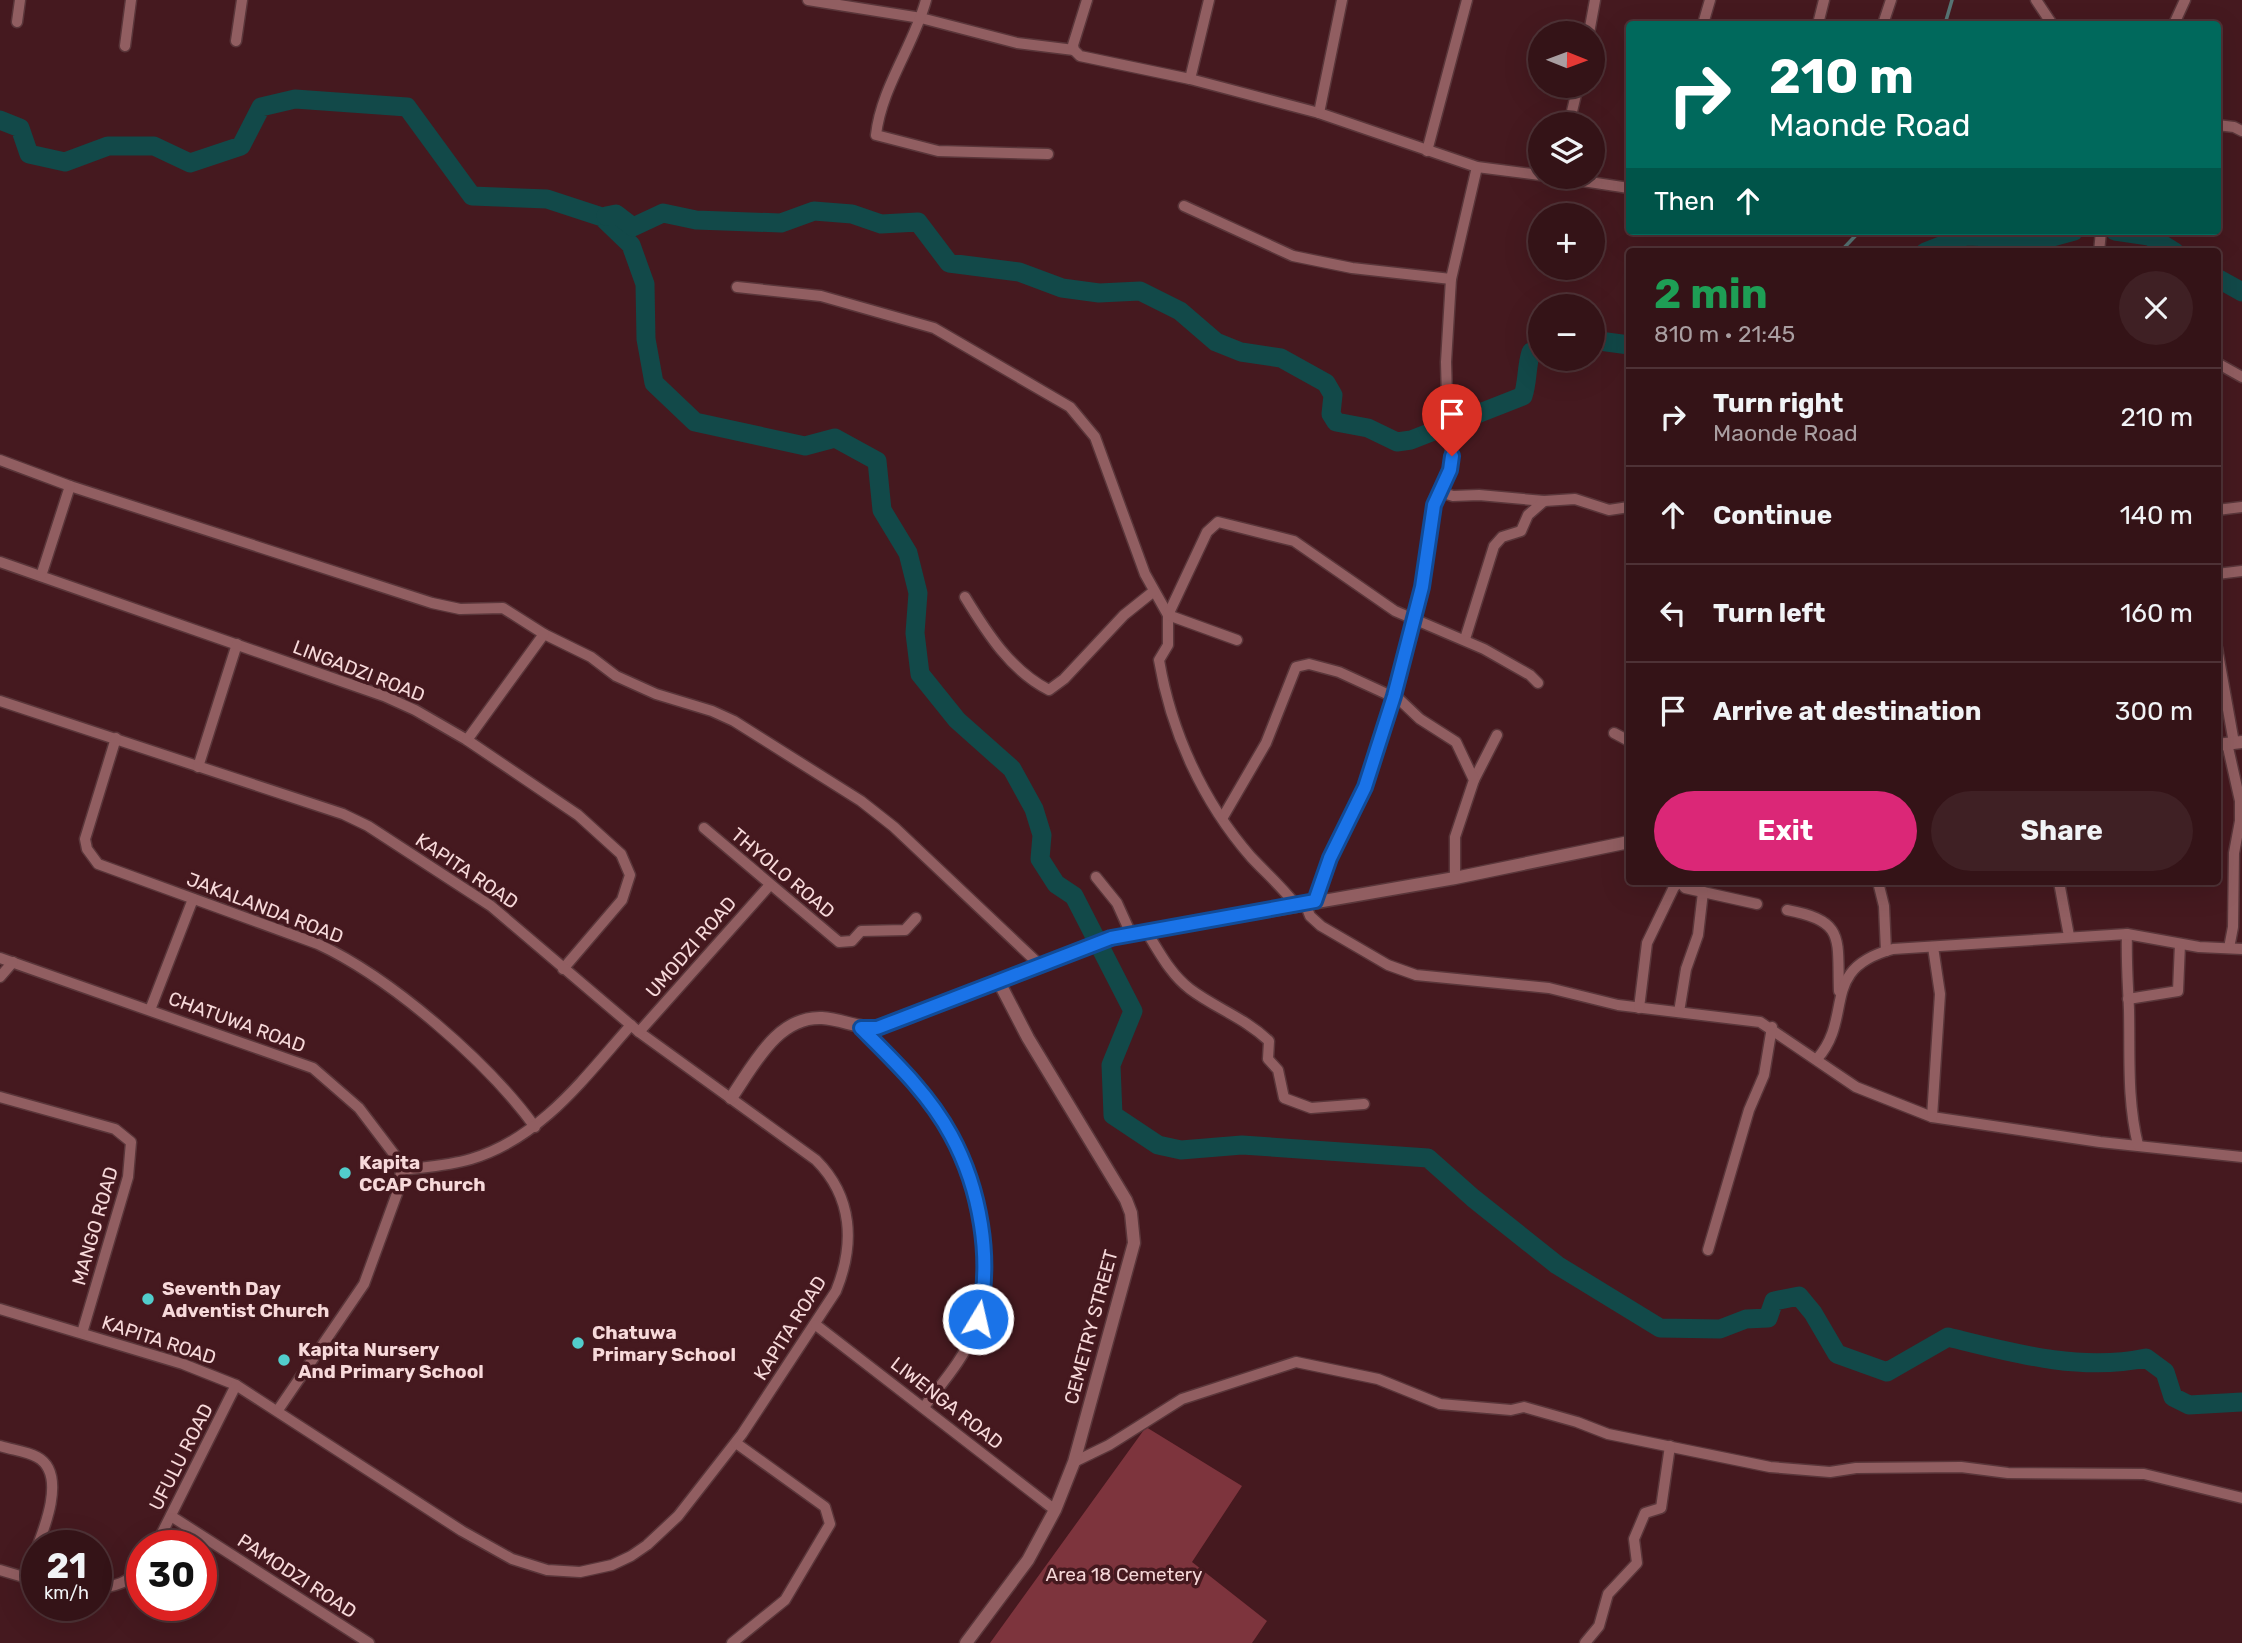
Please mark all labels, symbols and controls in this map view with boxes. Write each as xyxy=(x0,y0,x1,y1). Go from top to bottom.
north arrow xyxy=(1528,21,1605,98)
map controls xyxy=(1528,21,1605,371)
text: 210 m xyxy=(1769,47,1914,105)
icon: right xyxy=(1654,49,1745,140)
text: Maonde Road xyxy=(1769,106,1970,144)
button: layers xyxy=(1528,112,1605,189)
icon: ahead xyxy=(1729,182,1767,220)
text: Then xyxy=(1654,186,1715,217)
button: + xyxy=(1528,203,1605,280)
text: 2 min xyxy=(1654,269,1768,319)
button: close xyxy=(2119,271,2193,345)
button: − xyxy=(1528,294,1605,371)
text: 810 m · 21:45 xyxy=(1654,320,1795,348)
pin xyxy=(1422,384,1482,456)
text: Turn right xyxy=(1713,388,1843,419)
icon: arrive xyxy=(1433,395,1471,433)
icon: right xyxy=(1654,398,1692,436)
text: 210 m xyxy=(2121,402,2193,433)
text: Maonde Road xyxy=(1713,419,1858,447)
icon: ahead xyxy=(1654,496,1692,534)
text: Continue xyxy=(1713,500,1832,531)
text: 140 m xyxy=(2120,500,2193,531)
icon: left xyxy=(1654,594,1692,632)
text: Turn left xyxy=(1713,598,1825,629)
text: 160 m xyxy=(2120,598,2193,629)
street label: LINGADZI ROAD xyxy=(290,635,428,707)
icon: arrive xyxy=(1654,692,1692,730)
text: Arrive at destination xyxy=(1713,696,1981,727)
text: 300 m xyxy=(2115,696,2193,727)
button: Exit xyxy=(1654,791,1917,871)
button: Share xyxy=(1931,791,2193,871)
street label: THYOLO ROAD xyxy=(727,823,839,923)
street label: KAPITA ROAD xyxy=(411,828,523,914)
street label: JAKALANDA ROAD xyxy=(183,868,347,948)
street label: UMODZI ROAD xyxy=(641,892,741,1002)
street label: CHATUWA ROAD xyxy=(165,987,309,1057)
place label: Kapita CCAP Church xyxy=(359,1151,486,1196)
street label: MANGO ROAD xyxy=(67,1164,123,1288)
marker: Kapita CCAP Church xyxy=(337,1165,353,1181)
street label: CEMETRY STREET xyxy=(1059,1247,1123,1407)
street label: KAPITA ROAD xyxy=(749,1271,831,1385)
place label: Seventh Day Adventist Church xyxy=(162,1277,329,1322)
position arrow xyxy=(941,1282,1015,1356)
marker: Seventh Day Adventist Church xyxy=(140,1291,156,1307)
street label: KAPITA ROAD xyxy=(99,1311,219,1369)
place label: Chatuwa Primary School xyxy=(592,1321,736,1366)
marker: Chatuwa Primary School xyxy=(570,1335,586,1351)
place label: Kapita Nursery And Primary School xyxy=(298,1338,484,1383)
marker: Kapita Nursery And Primary School xyxy=(276,1352,292,1368)
street label: LIWENGA ROAD xyxy=(886,1352,1008,1454)
street label: UFULU ROAD xyxy=(144,1400,218,1514)
street label: PAMODZI ROAD xyxy=(233,1529,361,1623)
speed limit sign: 30 xyxy=(126,1530,217,1621)
text: 21 xyxy=(46,1545,87,1587)
park label: Area 18 Cemetery xyxy=(1046,1563,1202,1586)
text: km/h xyxy=(44,1582,89,1604)

